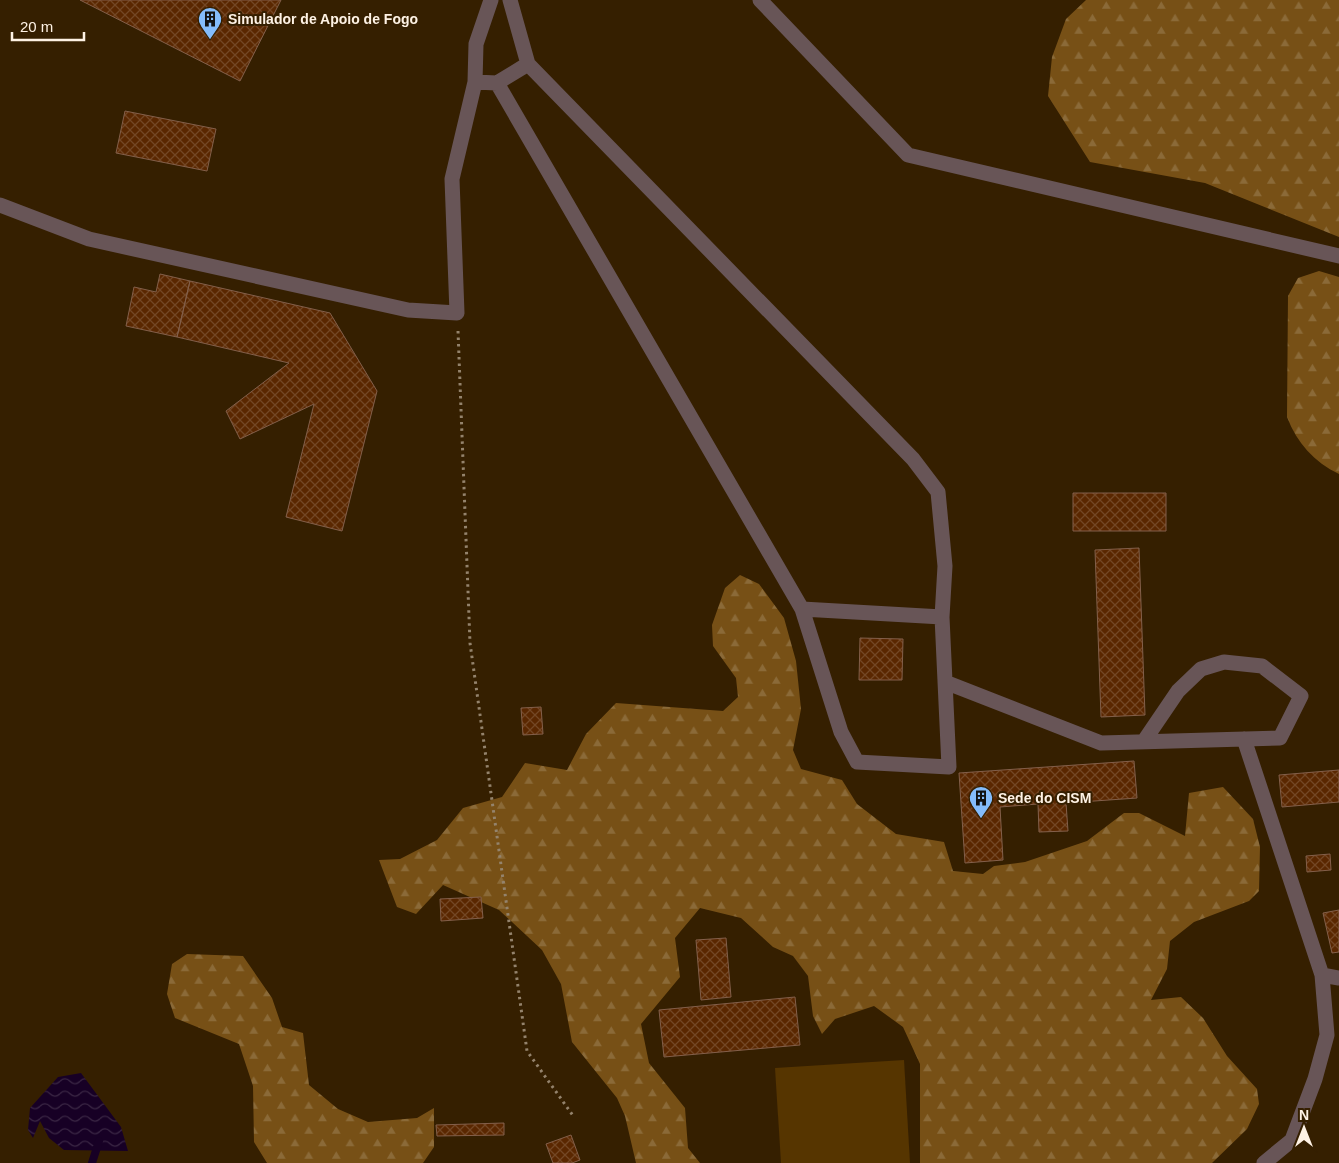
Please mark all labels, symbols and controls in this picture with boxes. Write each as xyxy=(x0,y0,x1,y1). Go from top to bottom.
building icon: Simulador de Apoio de Fogo xyxy=(197,6,223,40)
scale bar xyxy=(12,10,85,42)
place label: Simulador de Apoio de Fogo xyxy=(228,11,418,27)
text: 20 m xyxy=(20,18,53,35)
building icon: Sede do CISM xyxy=(968,785,994,819)
place label: Sede do CISM xyxy=(998,790,1091,806)
north arrow xyxy=(1279,1103,1329,1153)
text: N xyxy=(1299,1107,1309,1123)

